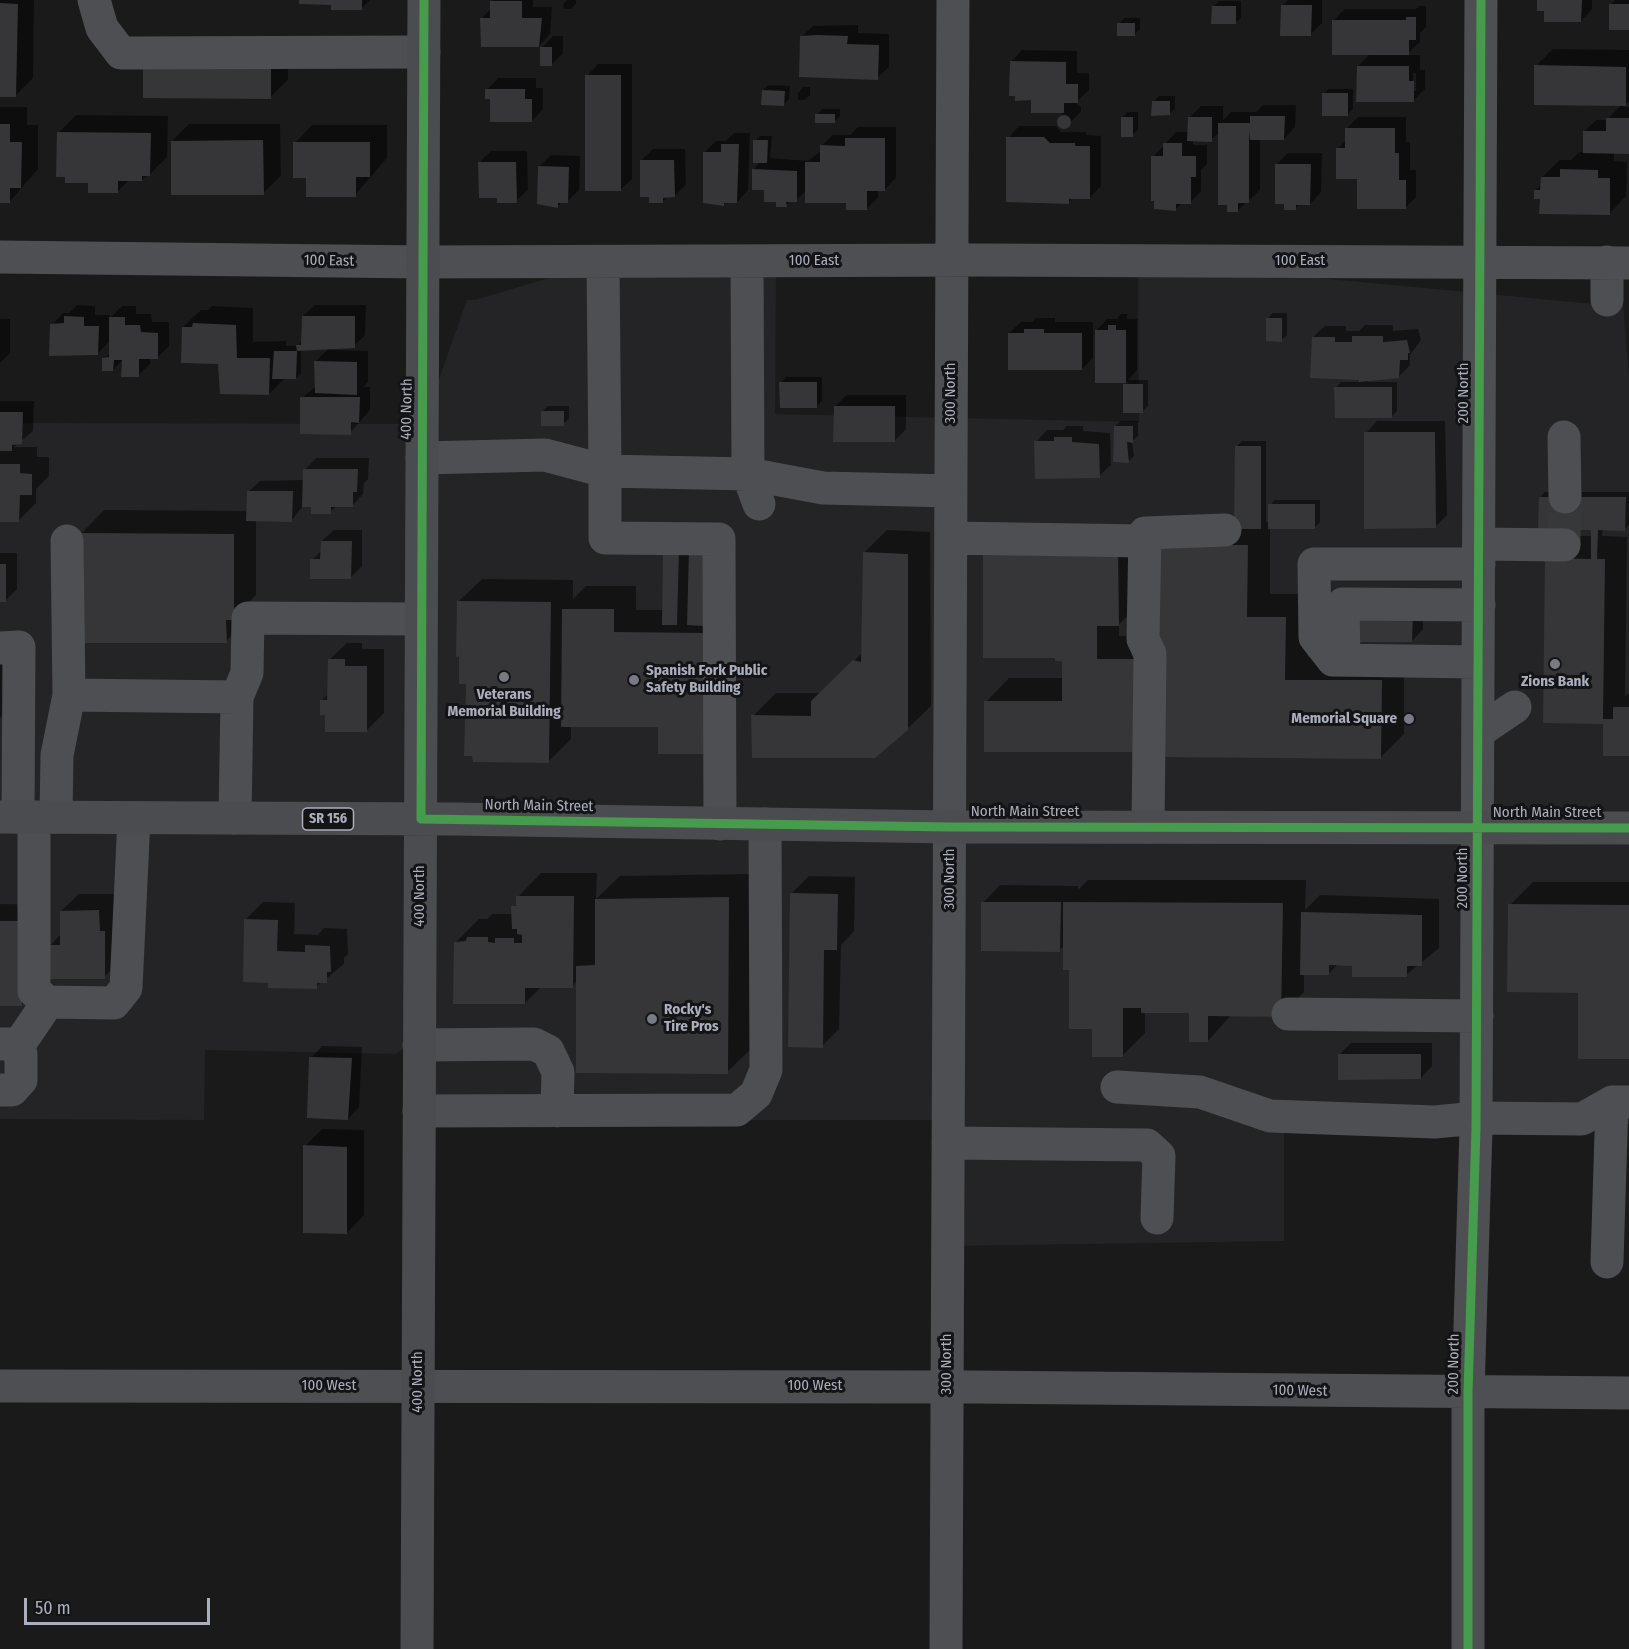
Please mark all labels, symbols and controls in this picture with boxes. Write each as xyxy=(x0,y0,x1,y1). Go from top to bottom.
street label: 100 East xyxy=(304,252,354,270)
street label: 100 East xyxy=(789,252,839,270)
street label: 100 East xyxy=(1275,252,1325,270)
street label: 300 North xyxy=(942,363,960,423)
street label: 200 North xyxy=(1455,363,1473,423)
street label: 400 North xyxy=(397,378,417,440)
marker: Zions Bank xyxy=(1548,657,1562,671)
place label: Spanish Fork Public Safety Building xyxy=(646,662,767,697)
marker: Veterans Memorial Building xyxy=(497,670,511,684)
marker: Spanish Fork Public Safety Building xyxy=(627,673,641,687)
place label: Zions Bank xyxy=(1521,673,1589,691)
place label: Veterans Memorial Building xyxy=(447,686,561,721)
place label: Memorial Square xyxy=(1291,710,1397,728)
marker: Memorial Square xyxy=(1402,712,1416,726)
street label: North Main Street xyxy=(485,796,593,816)
street label: North Main Street xyxy=(971,803,1079,821)
street label: North Main Street xyxy=(1493,804,1601,822)
road number: SR 156 xyxy=(302,808,354,830)
street label: 200 North xyxy=(1454,848,1472,908)
street label: 300 North xyxy=(941,849,959,909)
street label: 400 North xyxy=(411,865,429,927)
place label: Rocky's Tire Pros xyxy=(664,1001,719,1036)
marker: Rocky's Tire Pros xyxy=(645,1012,659,1026)
street label: 200 North xyxy=(1444,1333,1464,1395)
street label: 300 North xyxy=(938,1334,956,1394)
street label: 400 North xyxy=(409,1351,427,1413)
street label: 100 West xyxy=(302,1377,356,1395)
street label: 100 West xyxy=(788,1377,842,1395)
street label: 100 West xyxy=(1272,1382,1328,1400)
scale bar xyxy=(27,1586,213,1624)
text: 50 m xyxy=(35,1597,71,1619)

